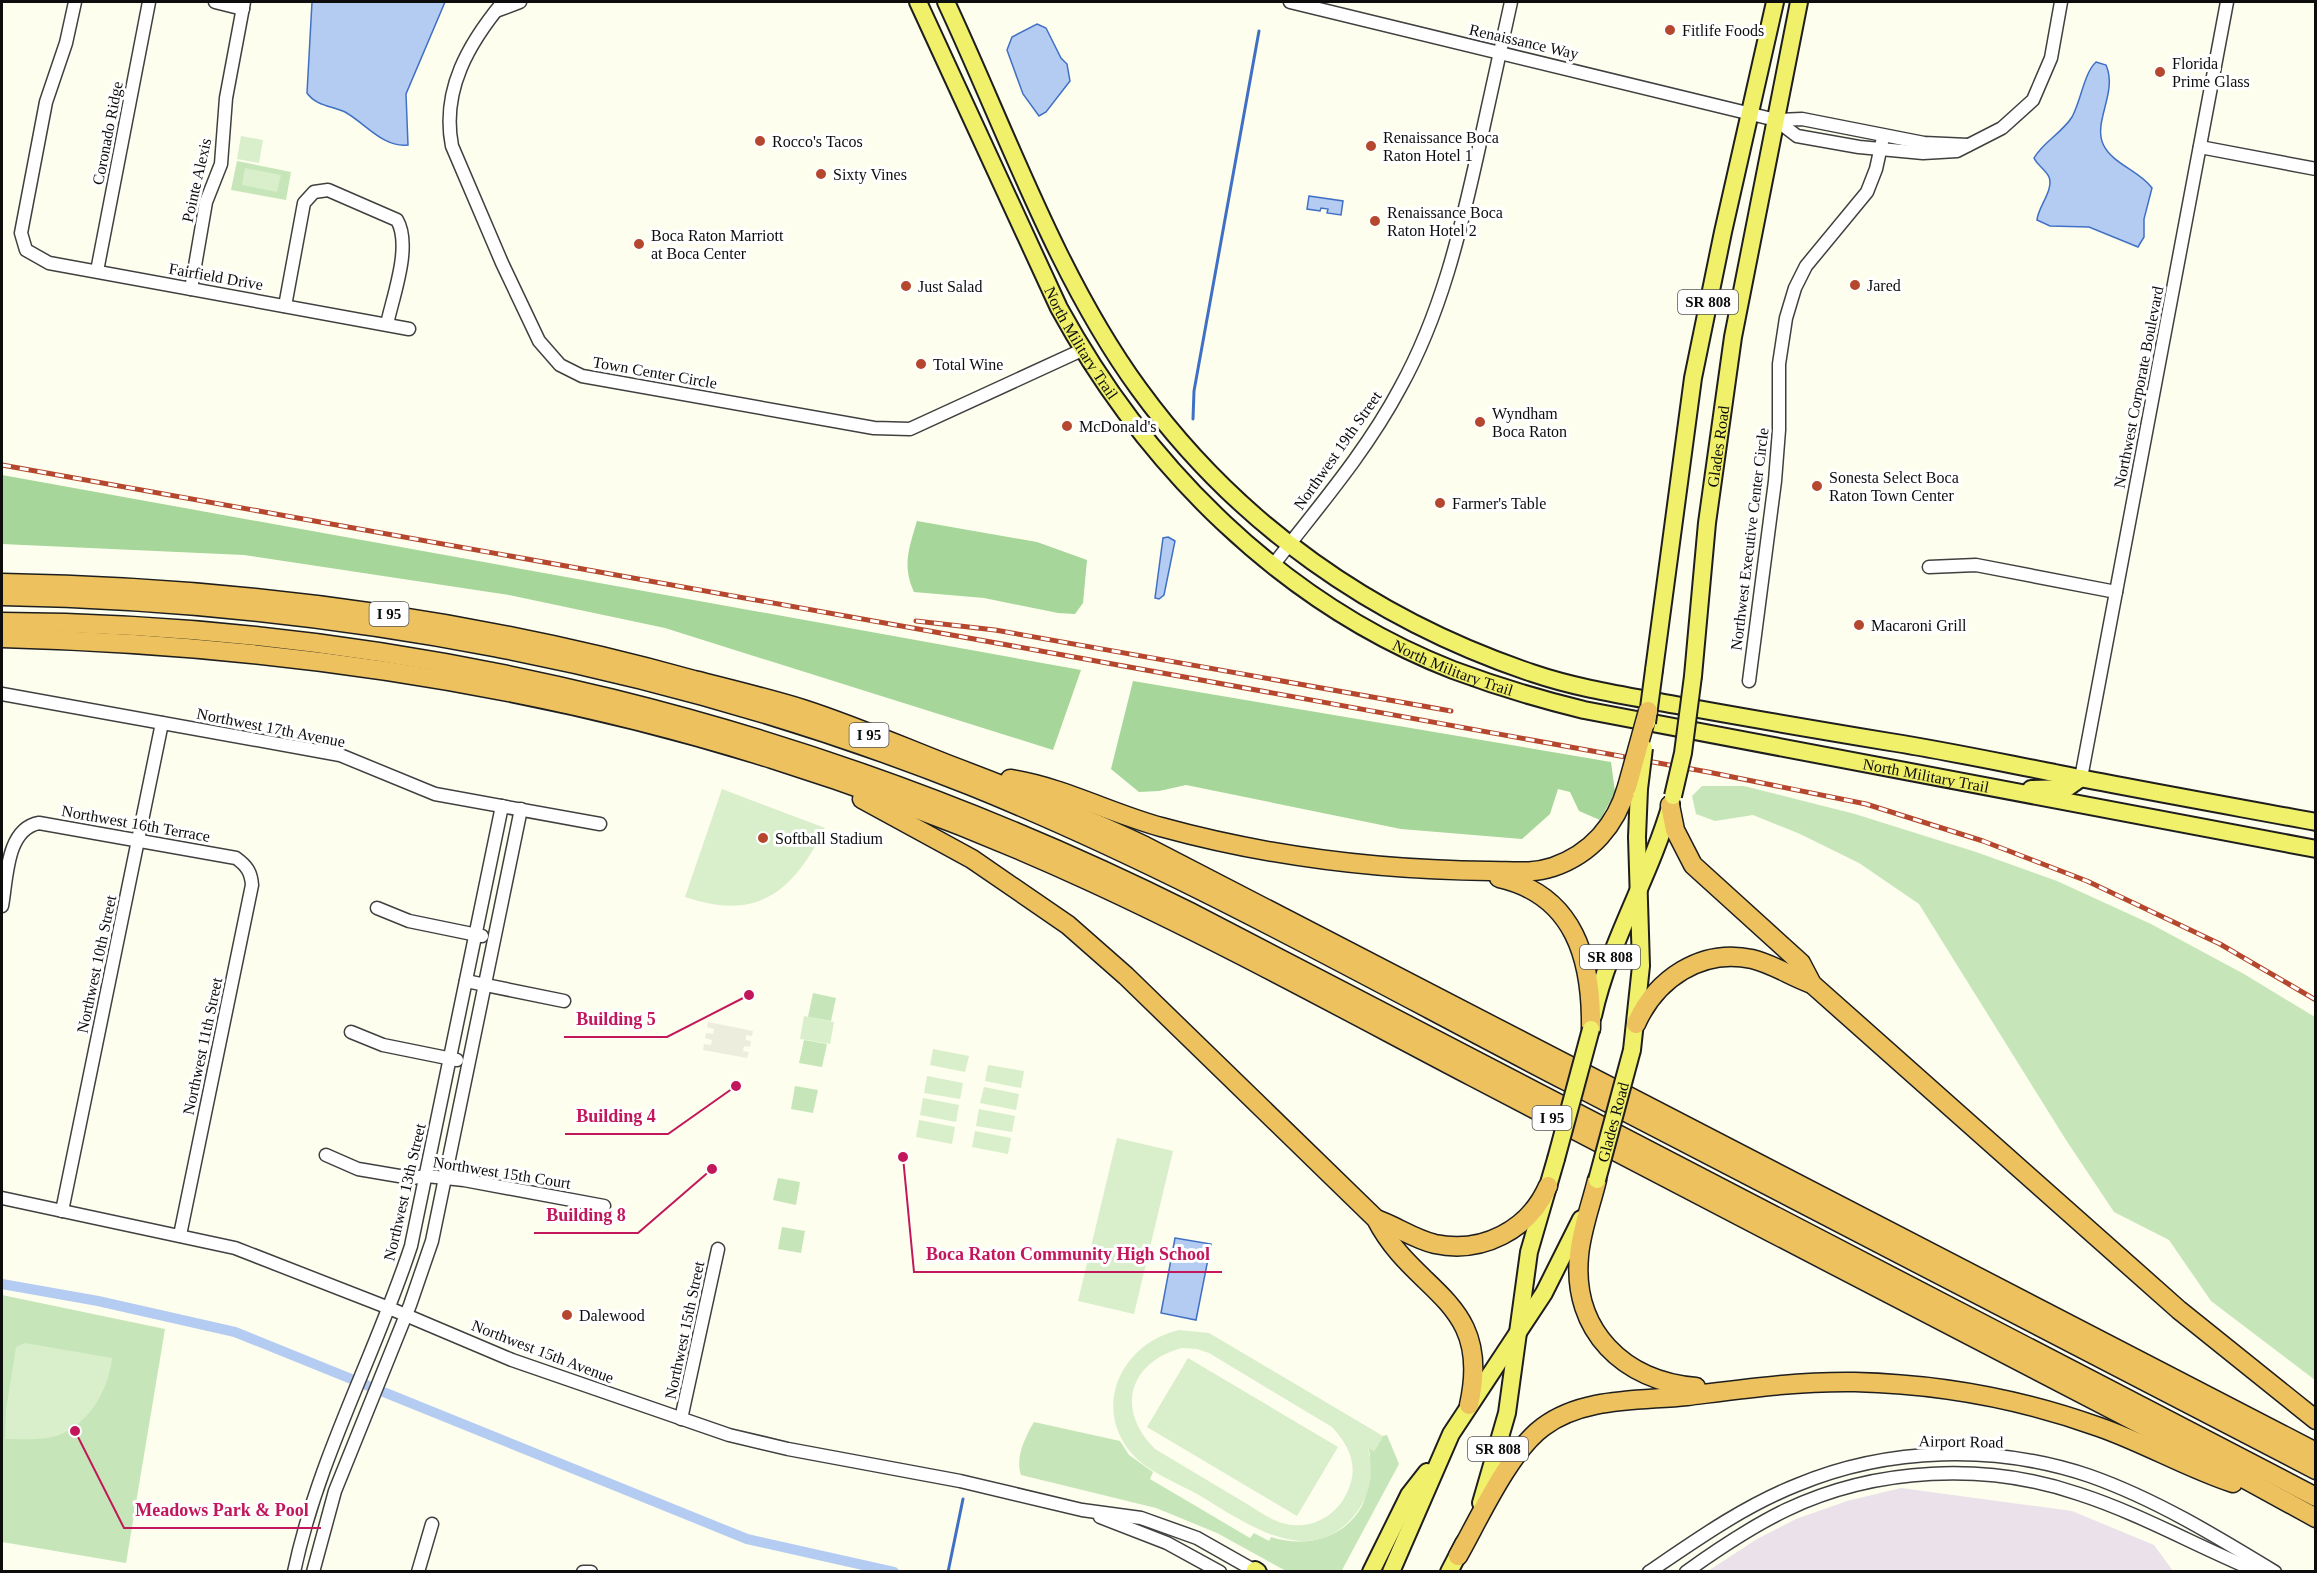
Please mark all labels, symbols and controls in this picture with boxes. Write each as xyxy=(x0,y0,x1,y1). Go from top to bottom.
street label: Renaissance Way xyxy=(1467,21,1580,63)
place label: Fitlife Foods xyxy=(1682,22,1764,39)
marker: Fitlife Foods xyxy=(1663,23,1677,37)
place label: Florida Prime Glass xyxy=(2172,55,2250,90)
marker: Florida Prime Glass xyxy=(2153,65,2167,79)
street label: Coronado Ridge xyxy=(89,80,127,187)
place label: Renaissance Boca Raton Hotel 1 xyxy=(1383,129,1499,164)
place label: Rocco's Tacos xyxy=(772,133,863,150)
marker: Rocco's Tacos xyxy=(753,134,767,148)
street label: Pointe Alexis xyxy=(179,136,214,224)
marker: Renaissance Boca Raton Hotel 1 xyxy=(1364,139,1378,153)
place label: Sixty Vines xyxy=(833,166,907,184)
marker: Sixty Vines xyxy=(814,167,828,181)
place label: Renaissance Boca Raton Hotel 2 xyxy=(1387,204,1503,239)
marker: Renaissance Boca Raton Hotel 2 xyxy=(1368,214,1382,228)
place label: Boca Raton Marriott at Boca Center xyxy=(651,227,784,262)
marker: Boca Raton Marriott at Boca Center xyxy=(632,237,646,251)
street label: Fairfield Drive xyxy=(167,260,264,293)
place label: Jared xyxy=(1867,277,1901,294)
place label: Just Salad xyxy=(918,278,982,295)
marker: Jared xyxy=(1848,278,1862,292)
marker: Just Salad xyxy=(899,279,913,293)
street label: North Military Trail xyxy=(1041,284,1122,403)
street label: Northwest Corporate Boulevard xyxy=(2111,285,2167,490)
road number: SR 808 xyxy=(1678,290,1738,314)
street label: Town Center Circle xyxy=(591,353,718,392)
place label: Total Wine xyxy=(933,356,1003,373)
marker: Total Wine xyxy=(914,357,928,371)
street label: Northwest 19th Street xyxy=(1290,387,1385,513)
place label: Wyndham Boca Raton xyxy=(1492,405,1567,440)
street label: Glades Road xyxy=(1704,405,1732,488)
marker: Wyndham Boca Raton xyxy=(1473,415,1487,429)
place label: McDonald's xyxy=(1079,418,1157,435)
marker: McDonald's xyxy=(1060,419,1074,433)
street label: Northwest Executive Center Circle xyxy=(1727,427,1772,651)
place label: Sonesta Select Boca Raton Town Center xyxy=(1829,469,1959,504)
marker: Sonesta Select Boca Raton Town Center xyxy=(1810,479,1824,493)
place label: Farmer's Table xyxy=(1452,495,1546,512)
marker: Farmer's Table xyxy=(1433,496,1447,510)
road number: I 95 xyxy=(370,602,408,626)
place label: Macaroni Grill xyxy=(1871,617,1967,634)
marker: Macaroni Grill xyxy=(1852,618,1866,632)
street label: North Military Trail xyxy=(1390,636,1516,699)
street label: Northwest 17th Avenue xyxy=(195,705,347,750)
road number: I 95 xyxy=(850,723,888,747)
street label: North Military Trail xyxy=(1861,755,1991,796)
street label: Northwest 16th Terrace xyxy=(60,802,212,845)
place label: Softball Stadium xyxy=(775,830,884,847)
marker: Softball Stadium xyxy=(756,831,770,845)
street label: Northwest 10th Street xyxy=(74,893,120,1035)
road number: SR 808 xyxy=(1580,945,1640,969)
street label: Northwest 11th Street xyxy=(180,975,225,1116)
callout: Building 5 xyxy=(564,1001,667,1037)
text: Building 5 xyxy=(576,1009,656,1029)
street label: Glades Road xyxy=(1594,1080,1632,1164)
callout: Building 4 xyxy=(565,1098,668,1134)
text: Building 4 xyxy=(576,1106,656,1126)
road number: I 95 xyxy=(1532,1106,1572,1130)
street label: Northwest 13th Street xyxy=(380,1121,429,1262)
street label: Northwest 15th Court xyxy=(432,1153,573,1192)
callout: Building 8 xyxy=(534,1197,638,1233)
text: Building 8 xyxy=(546,1205,626,1225)
callout: Boca Raton Community High School xyxy=(914,1236,1222,1272)
text: Boca Raton Community High School xyxy=(926,1244,1210,1264)
street label: Northwest 15th Street xyxy=(662,1259,708,1401)
place label: Dalewood xyxy=(579,1307,645,1324)
marker: Dalewood xyxy=(560,1308,574,1322)
street label: Northwest 15th Avenue xyxy=(469,1317,616,1386)
street label: Airport Road xyxy=(1918,1432,2004,1452)
road number: SR 808 xyxy=(1468,1437,1528,1461)
callout: Meadows Park & Pool xyxy=(124,1492,321,1528)
text: Meadows Park & Pool xyxy=(135,1500,309,1520)

